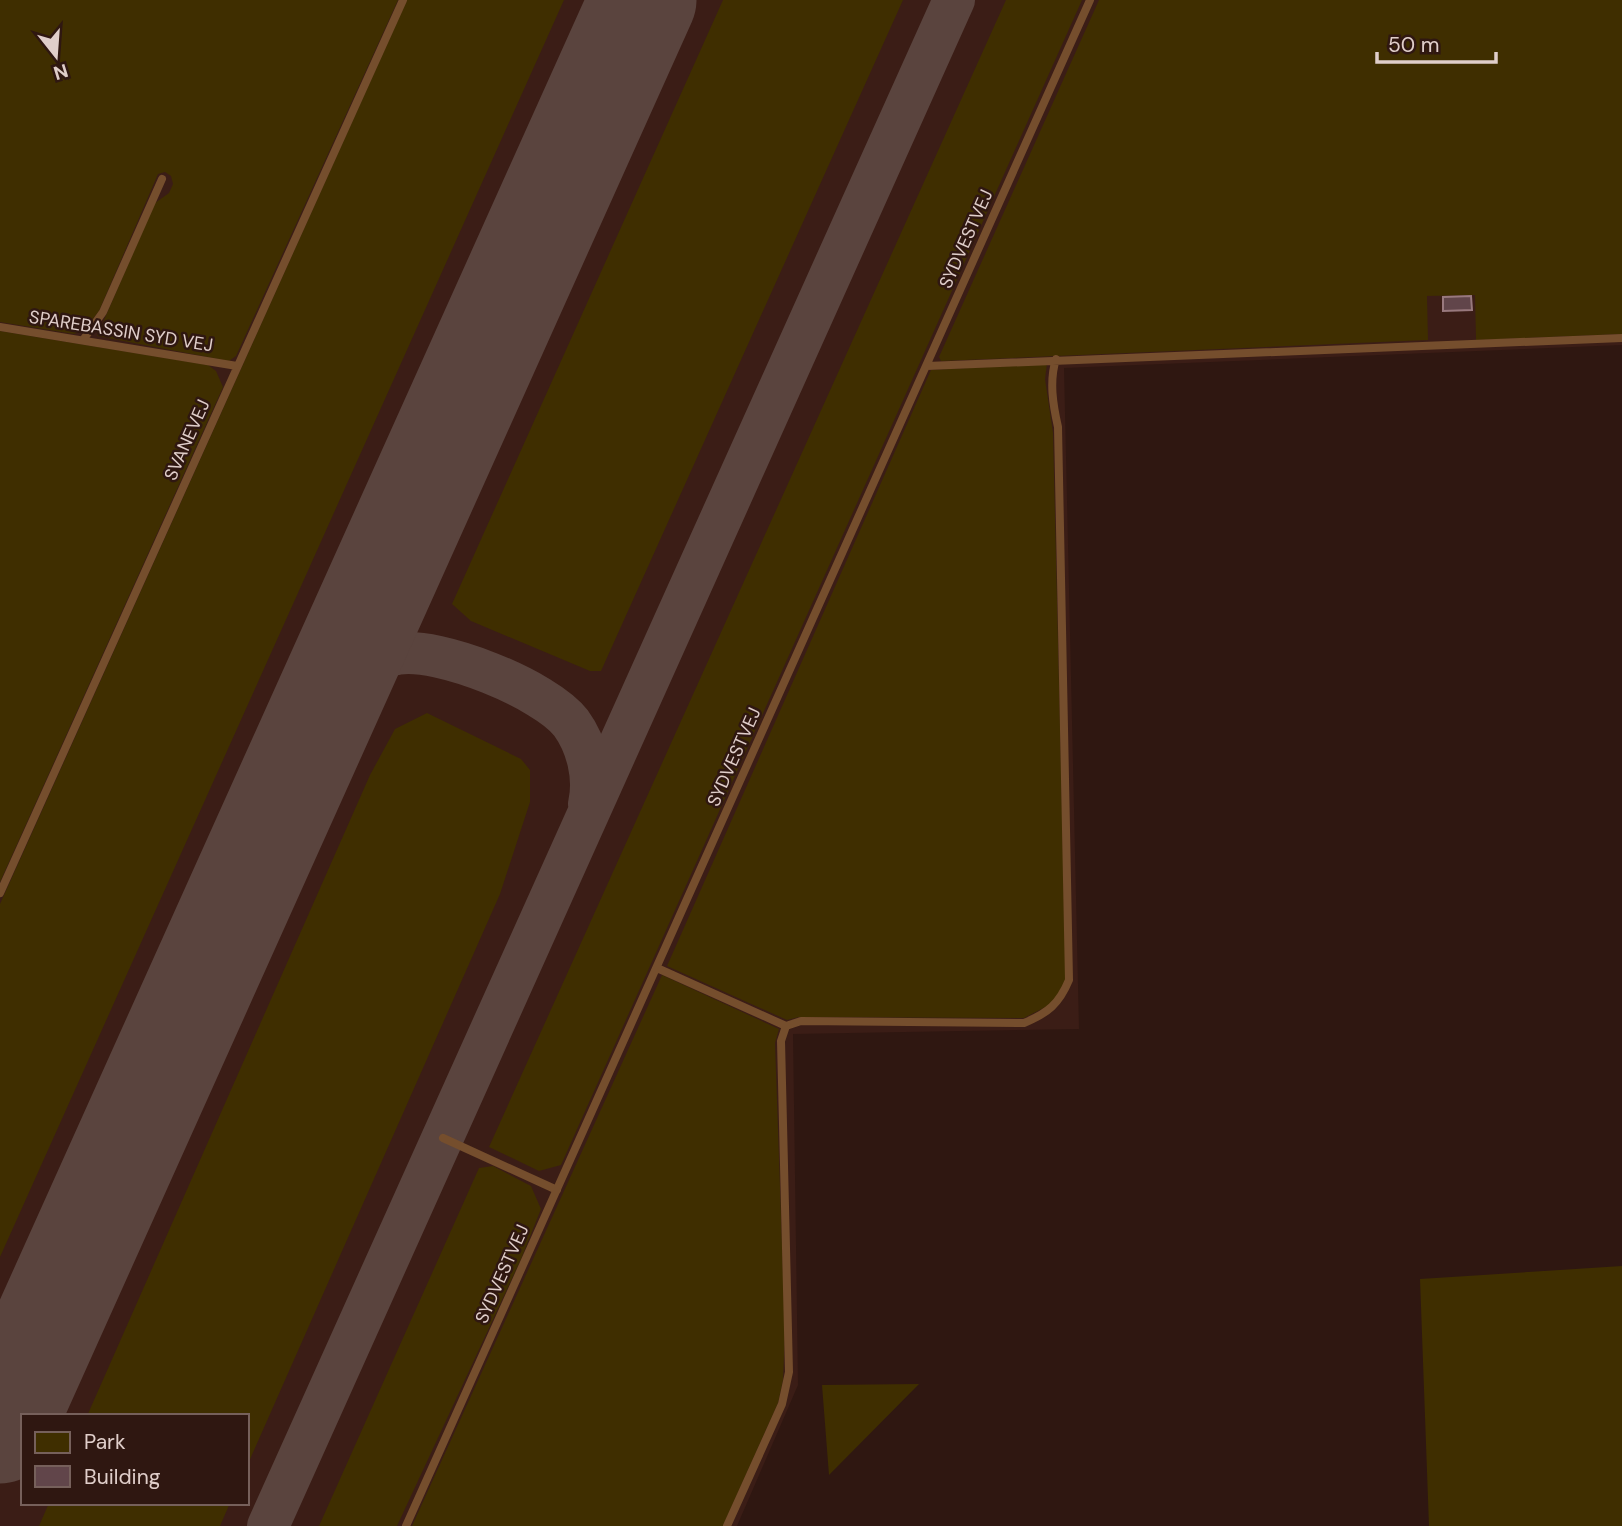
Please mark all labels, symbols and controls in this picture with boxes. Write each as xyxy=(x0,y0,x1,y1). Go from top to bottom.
north arrow xyxy=(21,21,91,91)
scale bar xyxy=(1377,21,1496,65)
text: 50 m xyxy=(1388,31,1439,59)
text: N xyxy=(51,58,71,86)
street label: SYDVESTVEJ xyxy=(933,186,999,292)
street label: SPAREBASSIN SYD VEJ xyxy=(27,305,215,357)
street label: SVANEVEJ xyxy=(159,396,215,484)
street label: SYDVESTVEJ xyxy=(701,704,767,810)
street label: SYDVESTVEJ xyxy=(469,1221,535,1327)
legend xyxy=(21,1414,248,1505)
text: Park xyxy=(84,1428,126,1456)
text: Building xyxy=(84,1463,161,1491)

